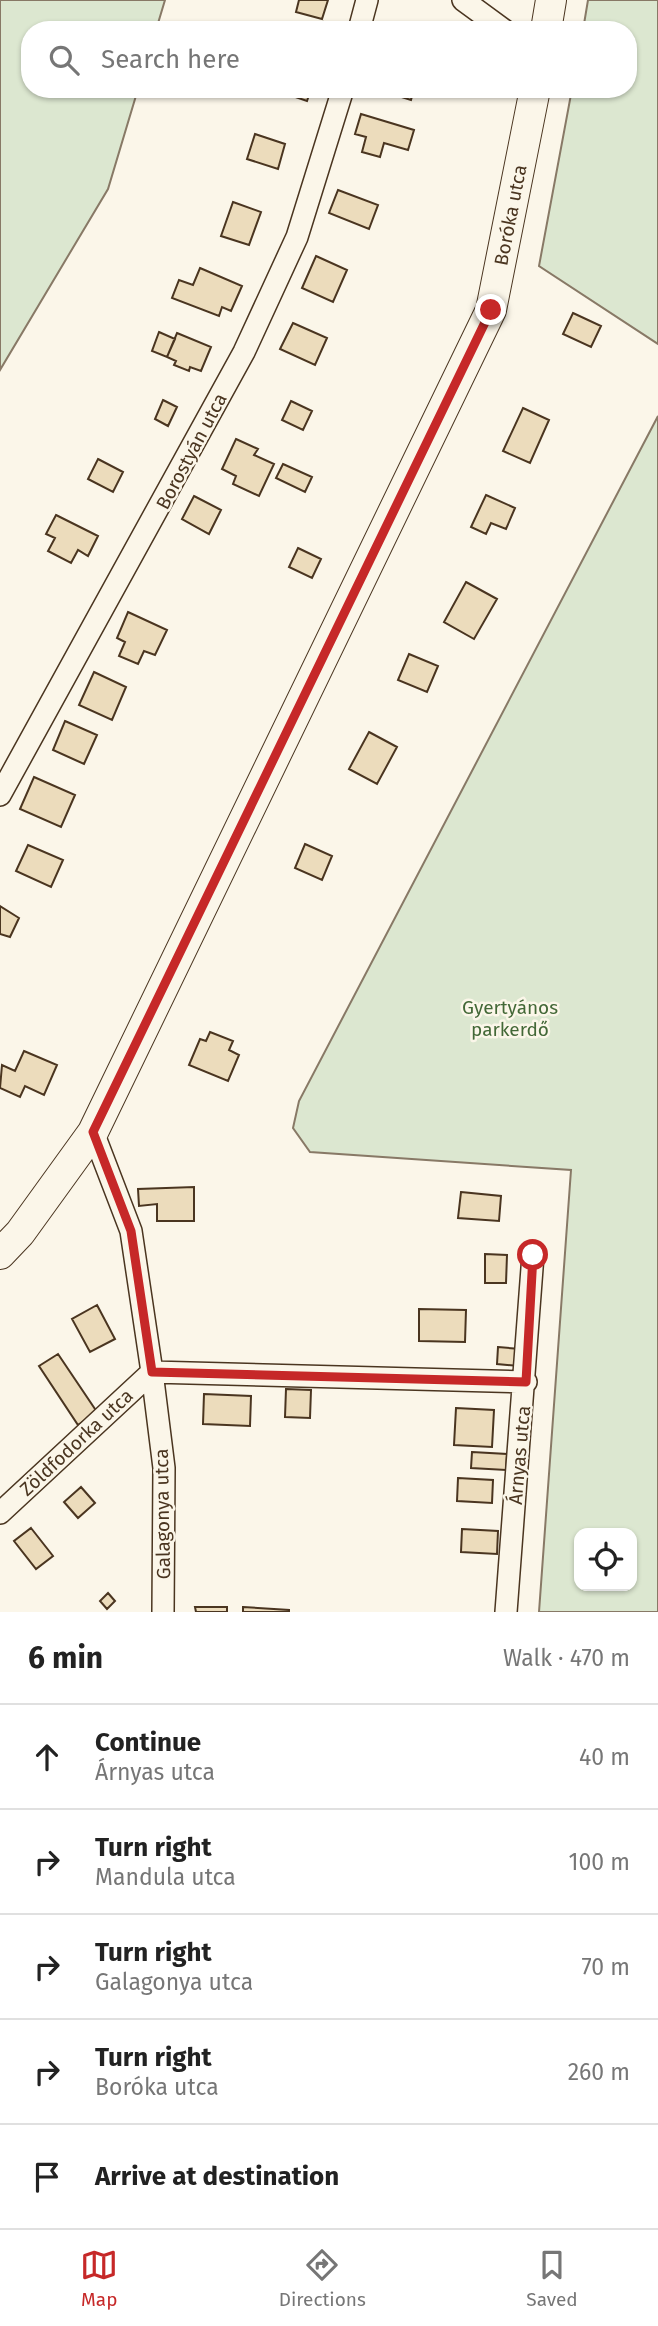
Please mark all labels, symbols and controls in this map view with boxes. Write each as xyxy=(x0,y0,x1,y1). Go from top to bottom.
search box xyxy=(21,21,637,98)
icon: search xyxy=(45,41,83,79)
text: Search here xyxy=(101,44,240,75)
street label: Boróka utca xyxy=(489,163,532,267)
route end xyxy=(475,294,506,325)
street label: Borostyán utca xyxy=(151,389,232,513)
park label: Gyertyános parkerdő xyxy=(462,996,558,1041)
route start xyxy=(517,1239,548,1270)
street label: Zöldfodorka utca xyxy=(15,1384,138,1501)
street label: Árnyas utca xyxy=(504,1405,535,1505)
street label: Galagonya utca xyxy=(150,1448,175,1580)
map controls xyxy=(574,1528,637,1591)
button: locate xyxy=(574,1528,637,1591)
text: 6 min xyxy=(28,1640,103,1676)
text: Walk · 470 m xyxy=(503,1644,630,1672)
text: Continue xyxy=(95,1727,201,1758)
icon: ahead xyxy=(28,1738,66,1776)
text: 40 m xyxy=(579,1743,630,1771)
text: Árnyas utca xyxy=(95,1758,215,1786)
text: Turn right xyxy=(95,1832,212,1863)
icon: right xyxy=(28,1843,66,1881)
text: 100 m xyxy=(569,1848,630,1876)
text: Mandula utca xyxy=(95,1863,236,1891)
text: Turn right xyxy=(95,1937,212,1968)
icon: right xyxy=(28,1948,66,1986)
text: 70 m xyxy=(581,1953,630,1981)
text: Galagonya utca xyxy=(95,1968,253,1996)
text: Turn right xyxy=(95,2042,212,2073)
icon: right xyxy=(28,2053,66,2091)
text: 260 m xyxy=(568,2058,630,2086)
text: Boróka utca xyxy=(95,2073,219,2101)
icon: arrive xyxy=(28,2158,66,2196)
text: Arrive at destination xyxy=(95,2161,339,2192)
tab: Map xyxy=(80,2246,118,2311)
tab: Directions xyxy=(279,2246,366,2311)
tab: Saved xyxy=(526,2246,578,2311)

